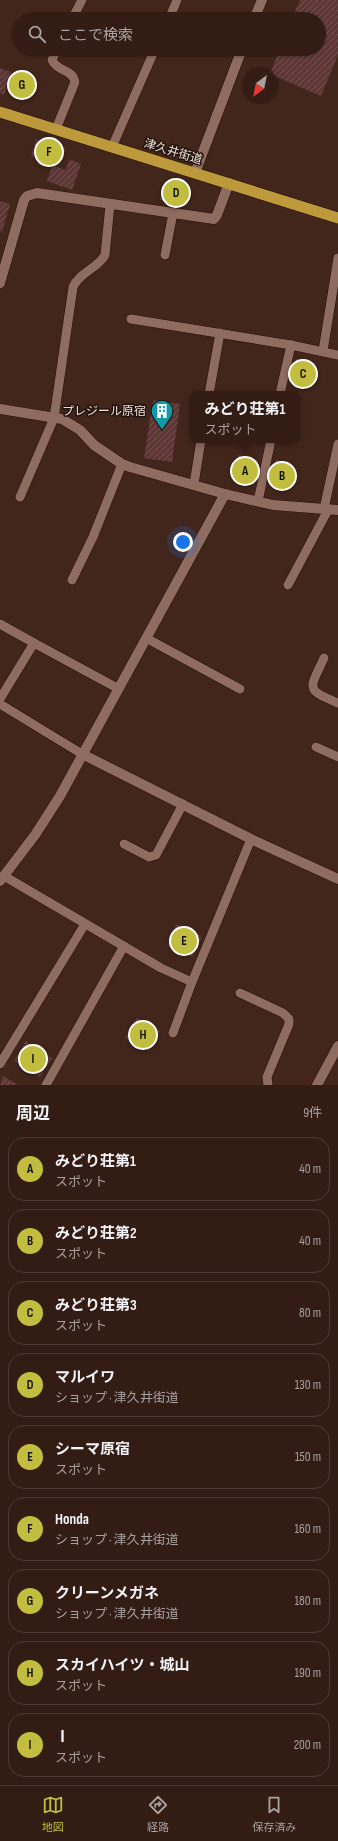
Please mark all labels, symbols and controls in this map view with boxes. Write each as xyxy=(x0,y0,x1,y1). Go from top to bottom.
search box xyxy=(12,12,326,56)
icon: search xyxy=(26,23,48,45)
text: ここで検索 xyxy=(58,26,133,45)
north arrow xyxy=(242,68,278,104)
pin: G xyxy=(9,70,35,100)
street label: 津久井街道 xyxy=(142,136,204,168)
pin: F xyxy=(36,137,62,167)
pin: D xyxy=(163,178,189,208)
pin: C xyxy=(290,359,316,389)
popup xyxy=(190,391,300,443)
building icon: プレジール原宿 xyxy=(149,398,175,431)
text: みどり荘第1 xyxy=(205,400,285,419)
place label: プレジール原宿 xyxy=(62,404,146,419)
text: スポット xyxy=(205,422,257,438)
pin: A xyxy=(232,456,258,486)
pin: B xyxy=(269,461,295,491)
your location xyxy=(173,532,193,552)
pin: E xyxy=(171,926,197,956)
pin: H xyxy=(130,1020,156,1050)
pin: I xyxy=(20,1044,46,1074)
text: 周辺 xyxy=(16,1104,50,1124)
text: 9件 xyxy=(303,1105,322,1121)
text: みどり荘第1 xyxy=(55,1152,136,1171)
text: A xyxy=(27,1161,33,1177)
text: 40 m xyxy=(299,1161,321,1177)
text: スポット xyxy=(55,1174,107,1190)
text: みどり荘第2 xyxy=(55,1224,137,1243)
text: B xyxy=(27,1233,33,1249)
text: 40 m xyxy=(299,1233,321,1249)
text: スポット xyxy=(55,1246,107,1262)
text: みどり荘第3 xyxy=(55,1296,137,1315)
text: C xyxy=(27,1305,33,1321)
text: 80 m xyxy=(299,1305,321,1321)
text: スポット xyxy=(55,1318,107,1334)
text: マルイワ xyxy=(55,1368,115,1387)
text: D xyxy=(27,1377,33,1393)
text: 130 m xyxy=(295,1377,321,1393)
text: ショップ · 津久井街道 xyxy=(55,1390,179,1406)
text: シーマ原宿 xyxy=(55,1440,130,1459)
text: E xyxy=(27,1449,33,1465)
text: 150 m xyxy=(295,1449,321,1465)
text: スポット xyxy=(55,1462,107,1478)
text: Honda xyxy=(55,1510,89,1529)
text: F xyxy=(27,1521,33,1537)
text: 160 m xyxy=(295,1521,321,1537)
text: ショップ · 津久井街道 xyxy=(55,1532,179,1548)
text: クリーンメガネ xyxy=(55,1584,159,1603)
text: G xyxy=(27,1593,33,1609)
text: 180 m xyxy=(295,1593,321,1609)
text: ショップ · 津久井街道 xyxy=(55,1606,179,1622)
text: スカイハイツ・城山 xyxy=(55,1656,189,1675)
text: H xyxy=(27,1665,33,1681)
text: 190 m xyxy=(294,1665,321,1681)
text: スポット xyxy=(55,1678,107,1694)
text: Ⅰ xyxy=(55,1728,70,1747)
text: I xyxy=(29,1737,31,1753)
text: 200 m xyxy=(294,1737,321,1753)
text: スポット xyxy=(55,1750,107,1766)
tab: 地図 xyxy=(42,1794,64,1834)
tab: 経路 xyxy=(147,1794,169,1834)
tab: 保存済み xyxy=(252,1794,296,1834)

